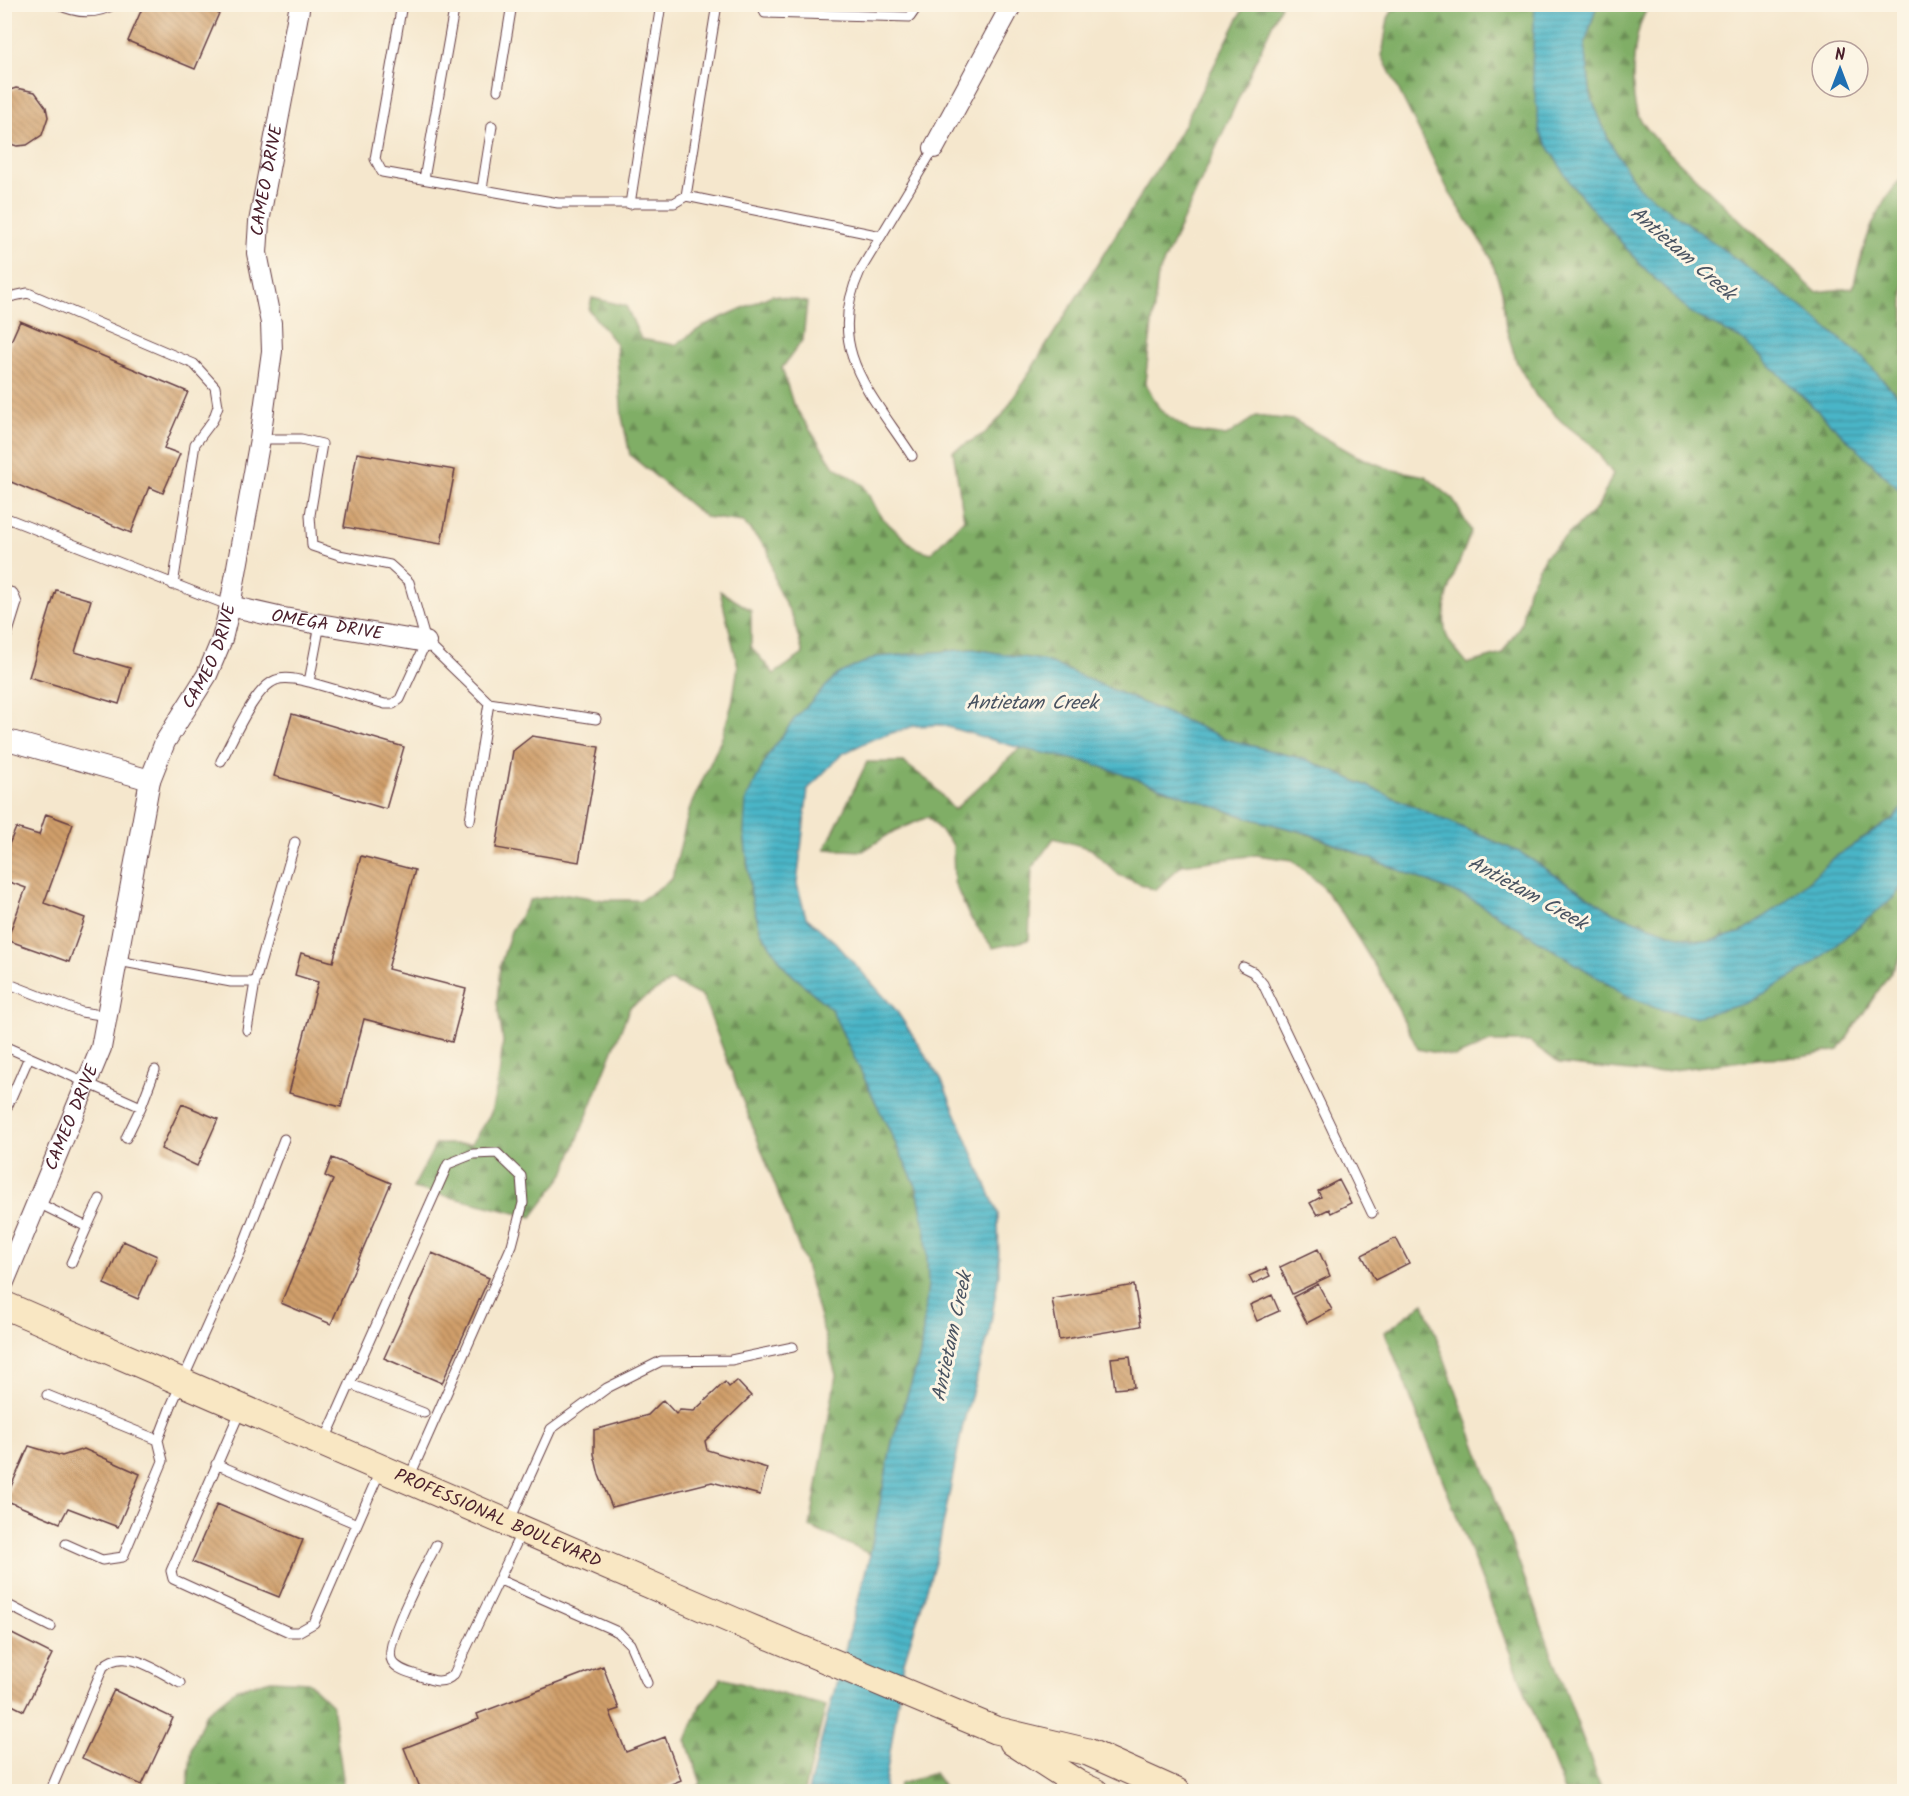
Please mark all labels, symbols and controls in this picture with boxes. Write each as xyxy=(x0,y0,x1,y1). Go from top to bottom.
north arrow xyxy=(1810,39,1870,99)
text: N xyxy=(1835,43,1845,68)
street label: CAMEO DRIVE xyxy=(244,122,292,237)
water label: Antietam Creek xyxy=(1622,199,1744,311)
street label: CAMEO DRIVE xyxy=(175,601,245,715)
street label: OMEGA DRIVE xyxy=(268,601,386,649)
water label: Antietam Creek xyxy=(966,688,1100,720)
water label: Antietam Creek xyxy=(1462,848,1594,941)
street label: CAMEO DRIVE xyxy=(37,1060,107,1175)
water label: Antietam Creek xyxy=(924,1267,983,1405)
street label: PROFESSIONAL BOULEVARD xyxy=(389,1461,606,1577)

